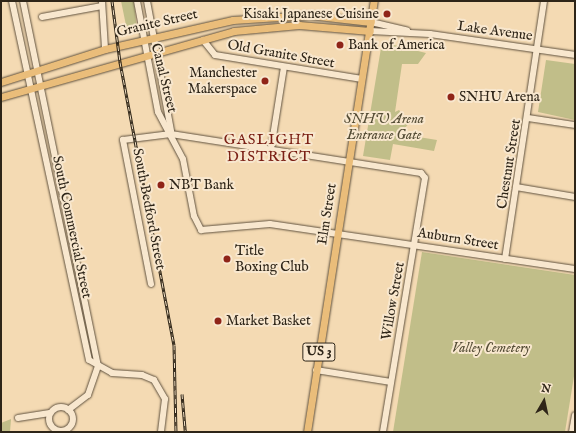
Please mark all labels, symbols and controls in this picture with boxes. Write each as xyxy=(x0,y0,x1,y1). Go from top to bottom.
street label: Granite Street xyxy=(115,6,199,40)
place label: Kisaki Japanese Cuisine xyxy=(243,6,379,22)
marker: Kisaki Japanese Cuisine xyxy=(382,9,392,19)
street label: Lake Avenue xyxy=(456,17,534,45)
street label: Old Granite Street xyxy=(226,36,336,72)
place label: Bank of America xyxy=(348,37,444,53)
marker: Bank of America xyxy=(335,40,345,50)
street label: Canal Street xyxy=(147,41,181,115)
place label: Manchester Makerspace xyxy=(188,65,257,98)
marker: Manchester Makerspace xyxy=(260,76,270,86)
place label: SNHU Arena xyxy=(459,89,540,105)
marker: SNHU Arena xyxy=(446,92,456,102)
park label: SNHU Arena Entrance Gate xyxy=(344,111,424,144)
street label: Chestnut Street xyxy=(494,118,524,210)
district label: GASLIGHT DISTRICT xyxy=(224,130,314,165)
street label: South Bedford Street xyxy=(129,147,169,271)
street label: South Commercial Street xyxy=(49,154,95,300)
place label: NBT Bank xyxy=(169,177,234,193)
marker: NBT Bank xyxy=(156,180,166,190)
street label: Elm Street xyxy=(314,182,340,246)
street label: Auburn Street xyxy=(416,224,500,254)
place label: Title Boxing Club xyxy=(235,243,309,276)
marker: Title Boxing Club xyxy=(222,254,232,264)
street label: Willow Street xyxy=(378,261,408,341)
place label: Market Basket xyxy=(226,313,311,329)
marker: Market Basket xyxy=(213,316,223,326)
park label: Valley Cemetery xyxy=(452,340,530,356)
road number: US 3 xyxy=(302,341,336,363)
north arrow xyxy=(524,381,564,421)
text: N xyxy=(540,381,552,397)

